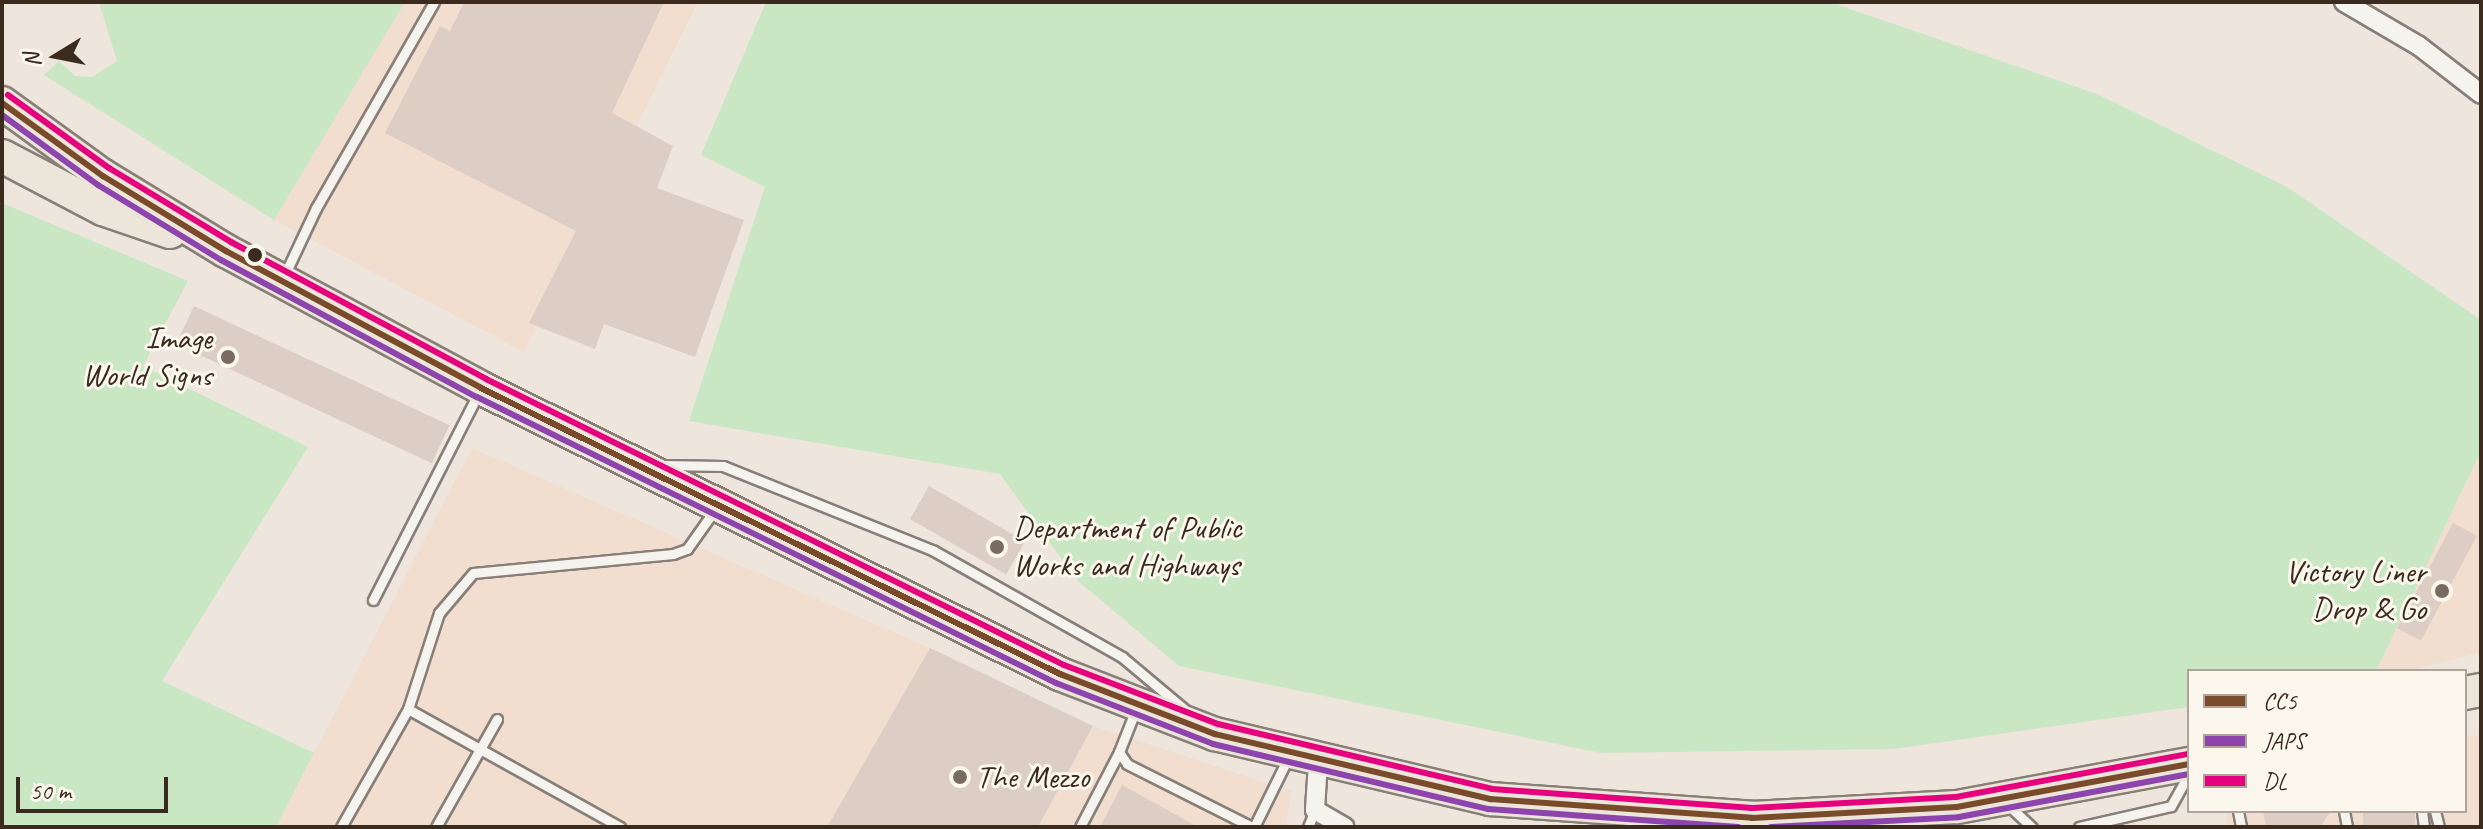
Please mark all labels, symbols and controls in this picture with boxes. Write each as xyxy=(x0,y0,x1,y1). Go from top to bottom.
north arrow xyxy=(16,16,96,96)
text: N xyxy=(17,51,47,69)
unlabelled marker xyxy=(247,247,263,263)
place label: Image World Signs xyxy=(82,320,212,395)
marker: Image World Signs xyxy=(219,348,237,366)
place label: Department of Public Works and Highways xyxy=(1013,510,1241,585)
marker: Department of Public Works and Highways xyxy=(988,538,1006,556)
place label: Victory Liner Drop & Go xyxy=(2285,554,2426,629)
marker: Victory Liner Drop & Go xyxy=(2433,582,2451,600)
legend xyxy=(2187,669,2467,813)
text: CC5 xyxy=(2263,686,2297,716)
text: JAPS xyxy=(2263,726,2305,756)
place label: The Mezzo xyxy=(976,758,1089,796)
scale bar xyxy=(20,761,172,811)
text: DL xyxy=(2263,766,2287,796)
marker: The Mezzo xyxy=(951,768,969,786)
text: 50 m xyxy=(30,776,71,806)

